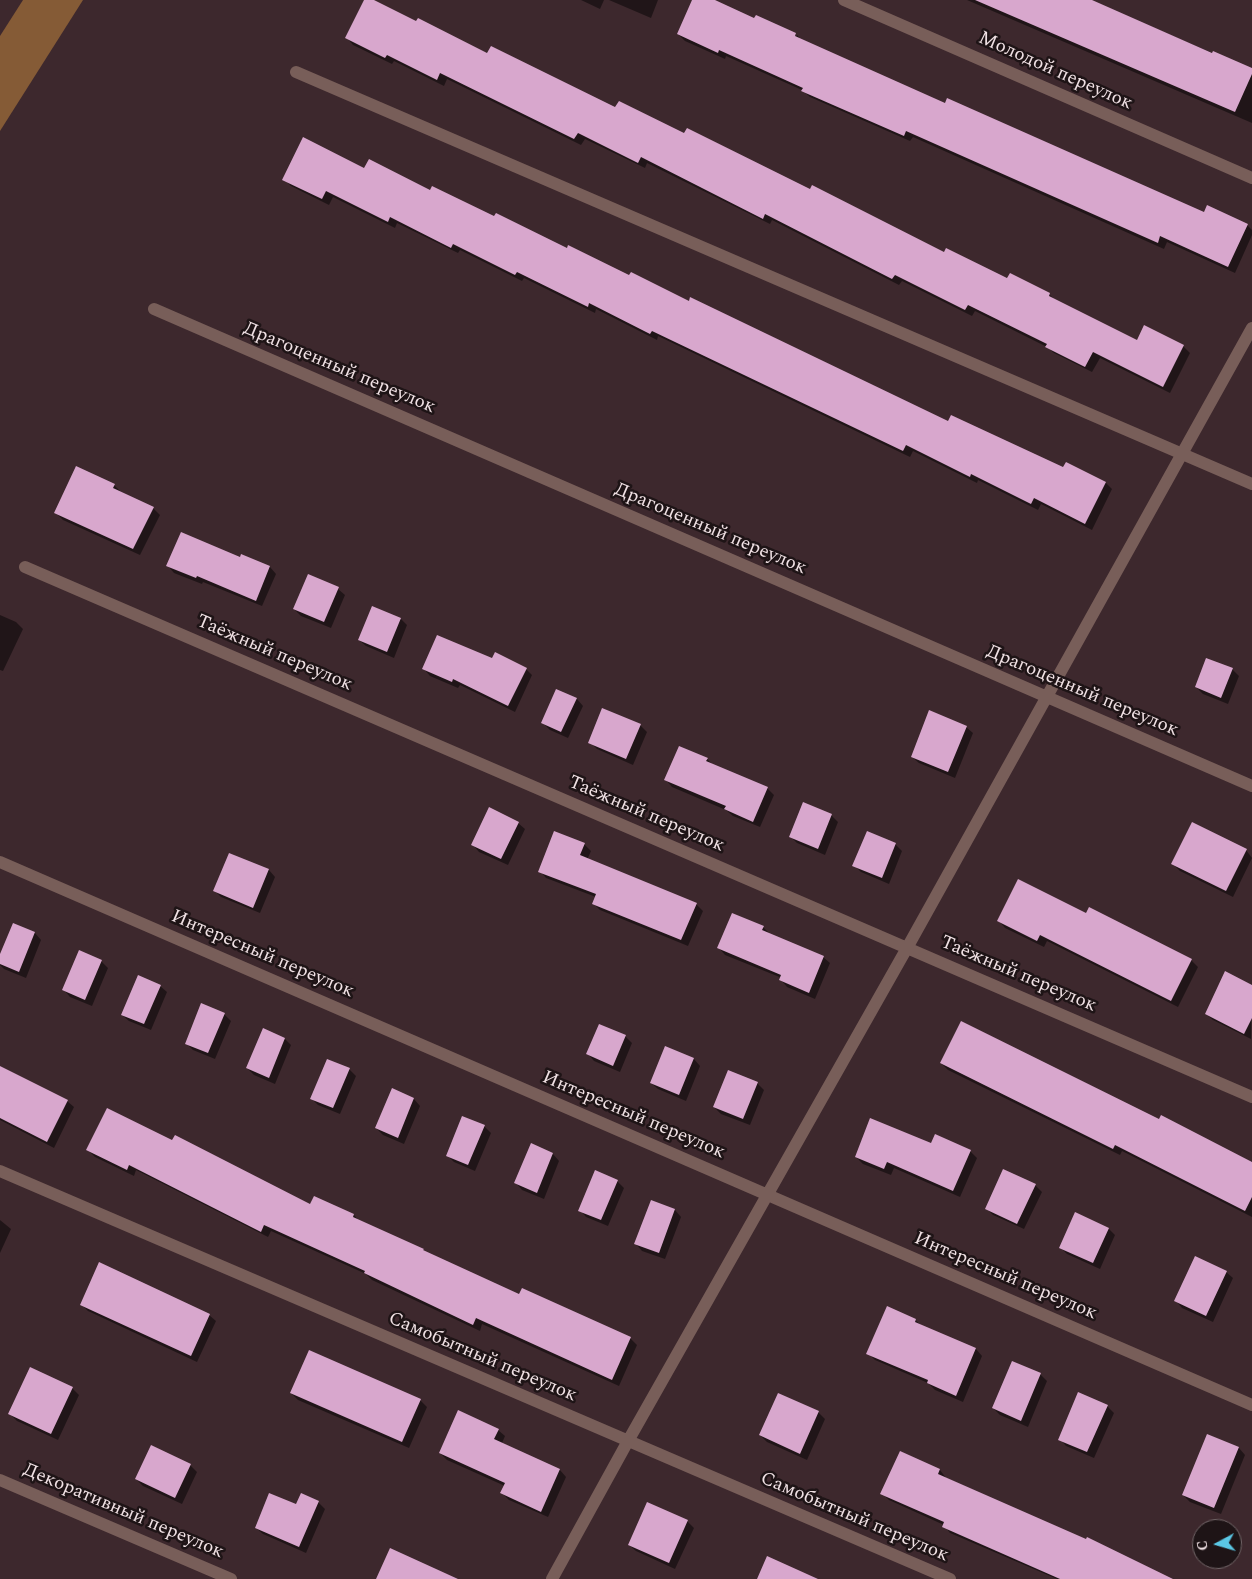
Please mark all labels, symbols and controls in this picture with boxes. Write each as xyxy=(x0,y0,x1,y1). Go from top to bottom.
street label: Молодой переулок xyxy=(974,28,1136,116)
street label: Драгоценный переулок xyxy=(240,318,438,420)
street label: Драгоценный переулок xyxy=(611,479,809,581)
street label: Таёжный переулок xyxy=(193,611,355,697)
street label: Драгоценный переулок xyxy=(983,641,1181,743)
street label: Таёжный переулок xyxy=(565,772,727,858)
street label: Интересный переулок xyxy=(167,906,357,1004)
street label: Таёжный переулок xyxy=(937,932,1099,1018)
street label: Интересный переулок xyxy=(538,1067,728,1165)
street label: Интересный переулок xyxy=(910,1228,1100,1326)
street label: Самобытный переулок xyxy=(384,1308,580,1408)
street label: Декоративный переулок xyxy=(19,1459,227,1565)
street label: Самобытный переулок xyxy=(756,1468,952,1568)
north arrow xyxy=(1192,1519,1242,1569)
text: С xyxy=(1192,1539,1214,1552)

